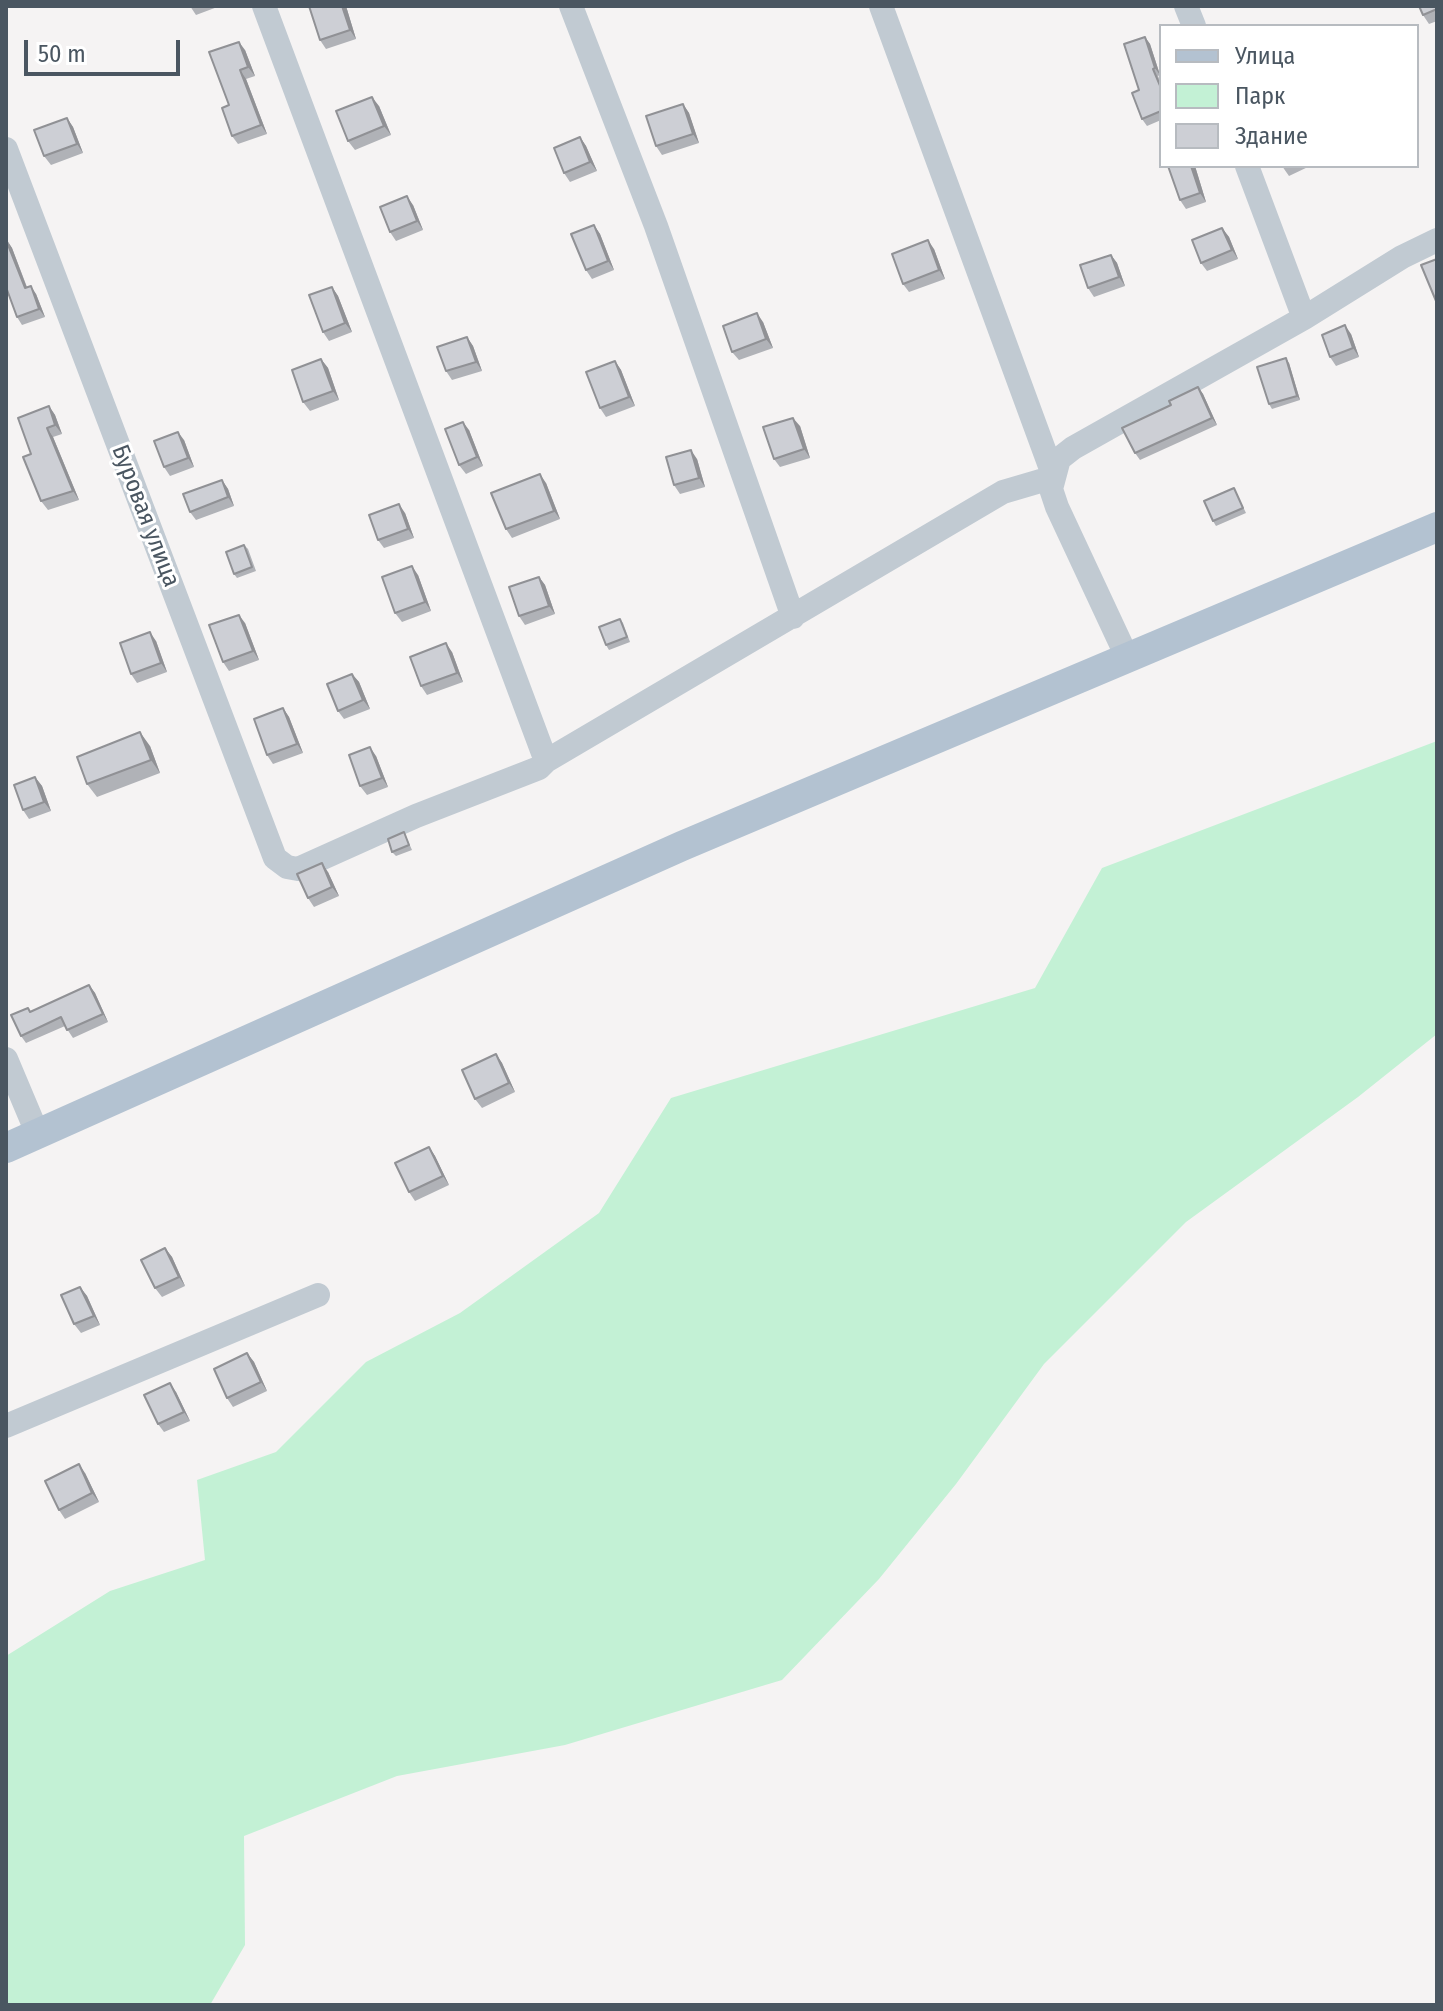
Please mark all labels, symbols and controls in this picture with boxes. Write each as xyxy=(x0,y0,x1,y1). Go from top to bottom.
scale bar xyxy=(28,24,184,74)
legend xyxy=(1159,24,1419,168)
text: 50 m xyxy=(38,40,86,68)
text: Улица xyxy=(1235,42,1295,70)
text: Парк xyxy=(1235,82,1285,110)
text: Здание xyxy=(1235,122,1308,150)
street label: Буровая улица xyxy=(105,441,185,591)

